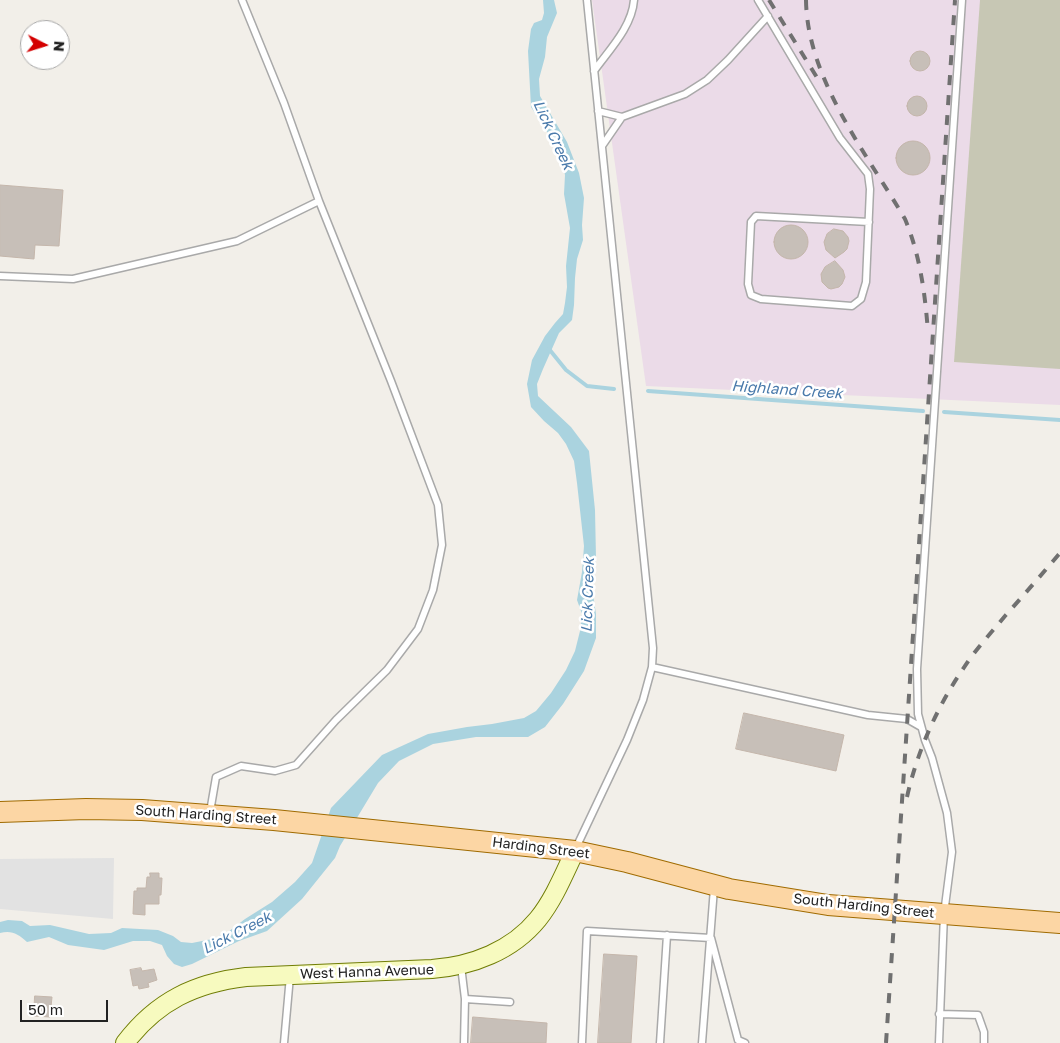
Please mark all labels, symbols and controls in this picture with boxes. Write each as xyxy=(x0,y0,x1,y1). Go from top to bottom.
north arrow xyxy=(20,20,70,70)
text: N xyxy=(51,40,68,52)
water label: Lick Creek xyxy=(529,97,577,173)
water label: Highland Creek xyxy=(731,377,843,403)
water label: Lick Creek xyxy=(578,557,598,633)
street label: South Harding Street xyxy=(135,802,277,828)
street label: Harding Street xyxy=(491,834,591,862)
street label: South Harding Street xyxy=(793,890,935,922)
water label: Lick Creek xyxy=(200,908,274,958)
street label: West Hanna Avenue xyxy=(300,961,434,983)
scale bar xyxy=(22,990,110,1022)
text: 50 m xyxy=(28,1000,63,1018)

